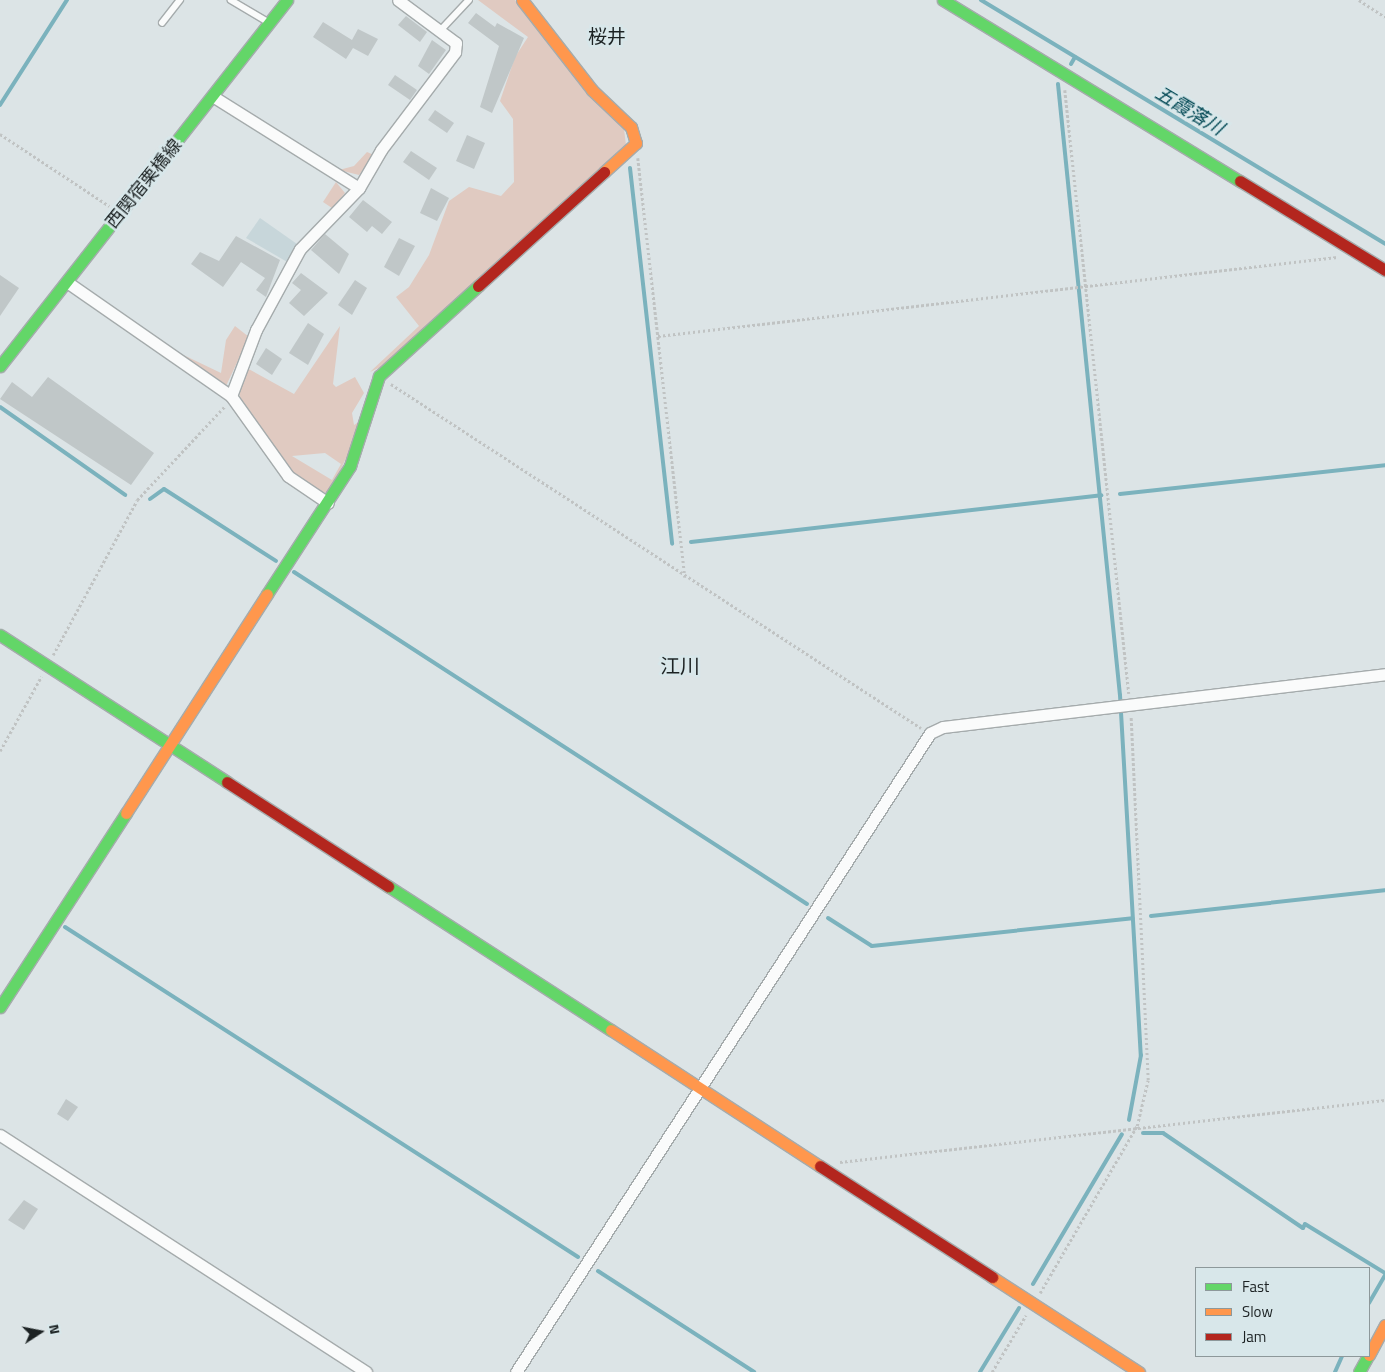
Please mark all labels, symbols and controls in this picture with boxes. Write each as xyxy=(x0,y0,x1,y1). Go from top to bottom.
district label: 桜井 xyxy=(588,25,626,47)
water label: 五霞落川 xyxy=(1152,81,1228,139)
street label: 西関宿栗橋線 xyxy=(102,135,186,233)
district label: 江川 xyxy=(660,653,700,677)
legend xyxy=(1195,1267,1370,1357)
text: Fast xyxy=(1242,1275,1269,1298)
text: Slow xyxy=(1242,1300,1273,1323)
north arrow xyxy=(15,1307,65,1357)
text: N xyxy=(44,1322,66,1336)
text: Jam xyxy=(1242,1325,1266,1348)

